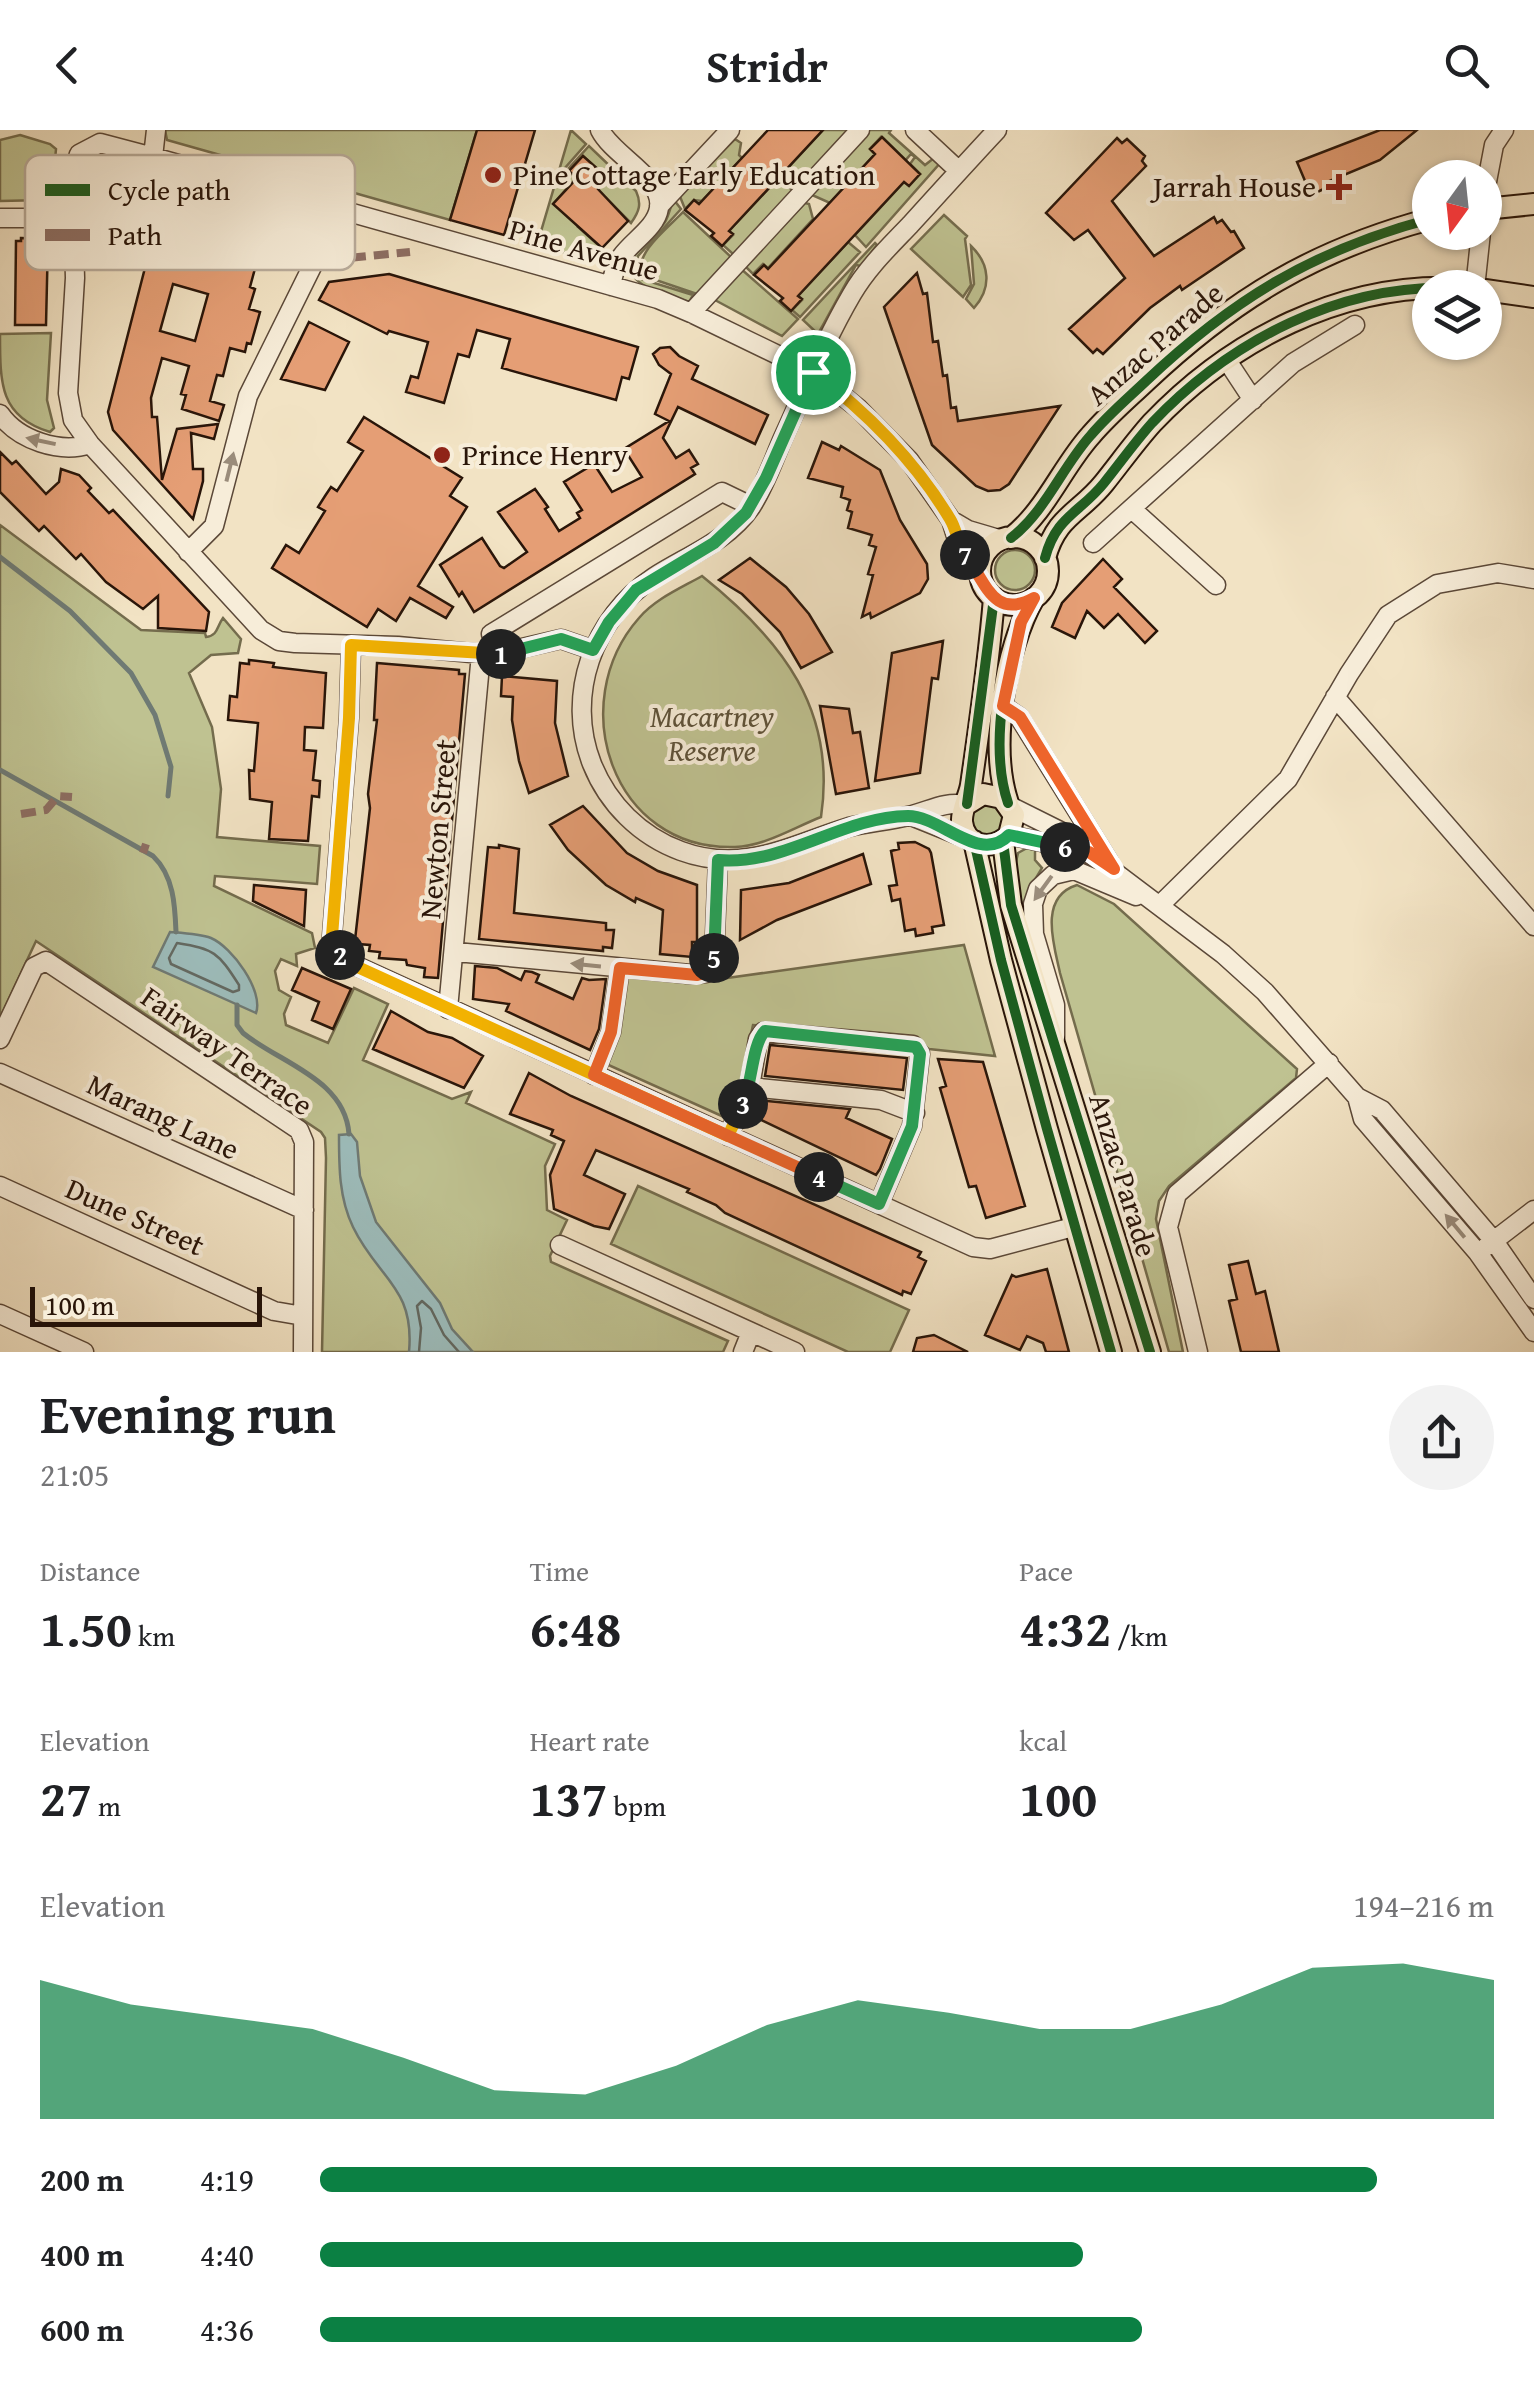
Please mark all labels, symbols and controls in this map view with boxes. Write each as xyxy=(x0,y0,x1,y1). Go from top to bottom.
text: Stridr xyxy=(706,33,828,98)
icon: back xyxy=(40,38,95,93)
icon: search xyxy=(1439,38,1494,93)
place label: Pine Cottage Early Education xyxy=(513,152,876,196)
legend xyxy=(25,155,355,270)
north arrow xyxy=(1412,160,1502,250)
map controls xyxy=(1412,160,1502,360)
marker: Pine Cottage Early Education xyxy=(482,164,504,186)
place label: Jarrah House xyxy=(1149,164,1316,208)
text: Cycle path xyxy=(108,169,231,210)
marker: Jarrah House xyxy=(1326,174,1352,200)
street label: Pine Avenue xyxy=(504,207,664,291)
text: Path xyxy=(108,214,162,255)
button: layers xyxy=(1412,270,1502,360)
street label: Anzac Parade xyxy=(1076,271,1233,415)
pin xyxy=(771,330,856,415)
icon: arrive xyxy=(786,345,841,400)
place label: Prince Henry xyxy=(462,432,628,476)
one-way arrow xyxy=(25,433,56,448)
marker: Prince Henry xyxy=(431,444,453,466)
one-way arrow xyxy=(222,451,238,482)
pin: 7 xyxy=(940,530,990,580)
text: 7 xyxy=(958,534,972,575)
pin: 1 xyxy=(476,629,526,679)
text: 1 xyxy=(494,633,508,674)
park label: Macartney Reserve xyxy=(650,694,774,772)
street label: Newton Street xyxy=(407,737,467,921)
pin: 6 xyxy=(1040,822,1090,872)
text: 6 xyxy=(1058,826,1072,867)
one-way arrow xyxy=(1034,875,1054,902)
pin: 2 xyxy=(315,930,365,980)
pin: 5 xyxy=(689,933,739,983)
text: 2 xyxy=(333,934,347,975)
text: 5 xyxy=(707,937,721,978)
one-way arrow xyxy=(570,956,601,972)
street label: Fairway Terrace xyxy=(133,975,322,1126)
street label: Marang Lane xyxy=(80,1062,247,1171)
pin: 3 xyxy=(718,1079,768,1129)
text: 3 xyxy=(736,1083,750,1124)
street label: Anzac Parade xyxy=(1078,1088,1170,1262)
pin: 4 xyxy=(794,1152,844,1202)
text: 4 xyxy=(812,1156,826,1197)
street label: Dune Street xyxy=(59,1166,212,1266)
one-way arrow xyxy=(1445,1213,1466,1238)
scale bar xyxy=(30,1282,262,1326)
text: 100 m xyxy=(45,1284,114,1325)
text: Evening run xyxy=(40,1373,336,1453)
button: share xyxy=(1389,1385,1494,1490)
text: 21:05 xyxy=(40,1451,109,1498)
text: Distance xyxy=(40,1550,140,1591)
text: Time xyxy=(530,1550,589,1591)
text: Pace xyxy=(1019,1550,1073,1591)
text: 1.50 xyxy=(40,1591,132,1664)
text: 6:48 xyxy=(530,1591,622,1664)
text: 4:32 xyxy=(1019,1591,1111,1664)
text: km xyxy=(132,1615,175,1656)
text: /km xyxy=(1111,1615,1168,1656)
text: Elevation xyxy=(40,1720,150,1761)
text: Heart rate xyxy=(530,1720,650,1761)
text: kcal xyxy=(1019,1720,1067,1761)
text: 27 xyxy=(40,1761,92,1834)
text: 137 xyxy=(530,1761,607,1834)
text: 100 xyxy=(1019,1761,1097,1834)
text: m xyxy=(92,1785,121,1826)
text: bpm xyxy=(607,1785,666,1826)
text: Elevation xyxy=(40,1882,165,1929)
text: 194–216 m xyxy=(1353,1882,1494,1929)
text: 200 m xyxy=(40,2156,124,2203)
text: 4:19 xyxy=(200,2156,254,2203)
text: 400 m xyxy=(40,2231,124,2278)
text: 4:40 xyxy=(200,2231,254,2278)
text: 600 m xyxy=(40,2306,124,2353)
text: 4:36 xyxy=(200,2306,254,2353)

